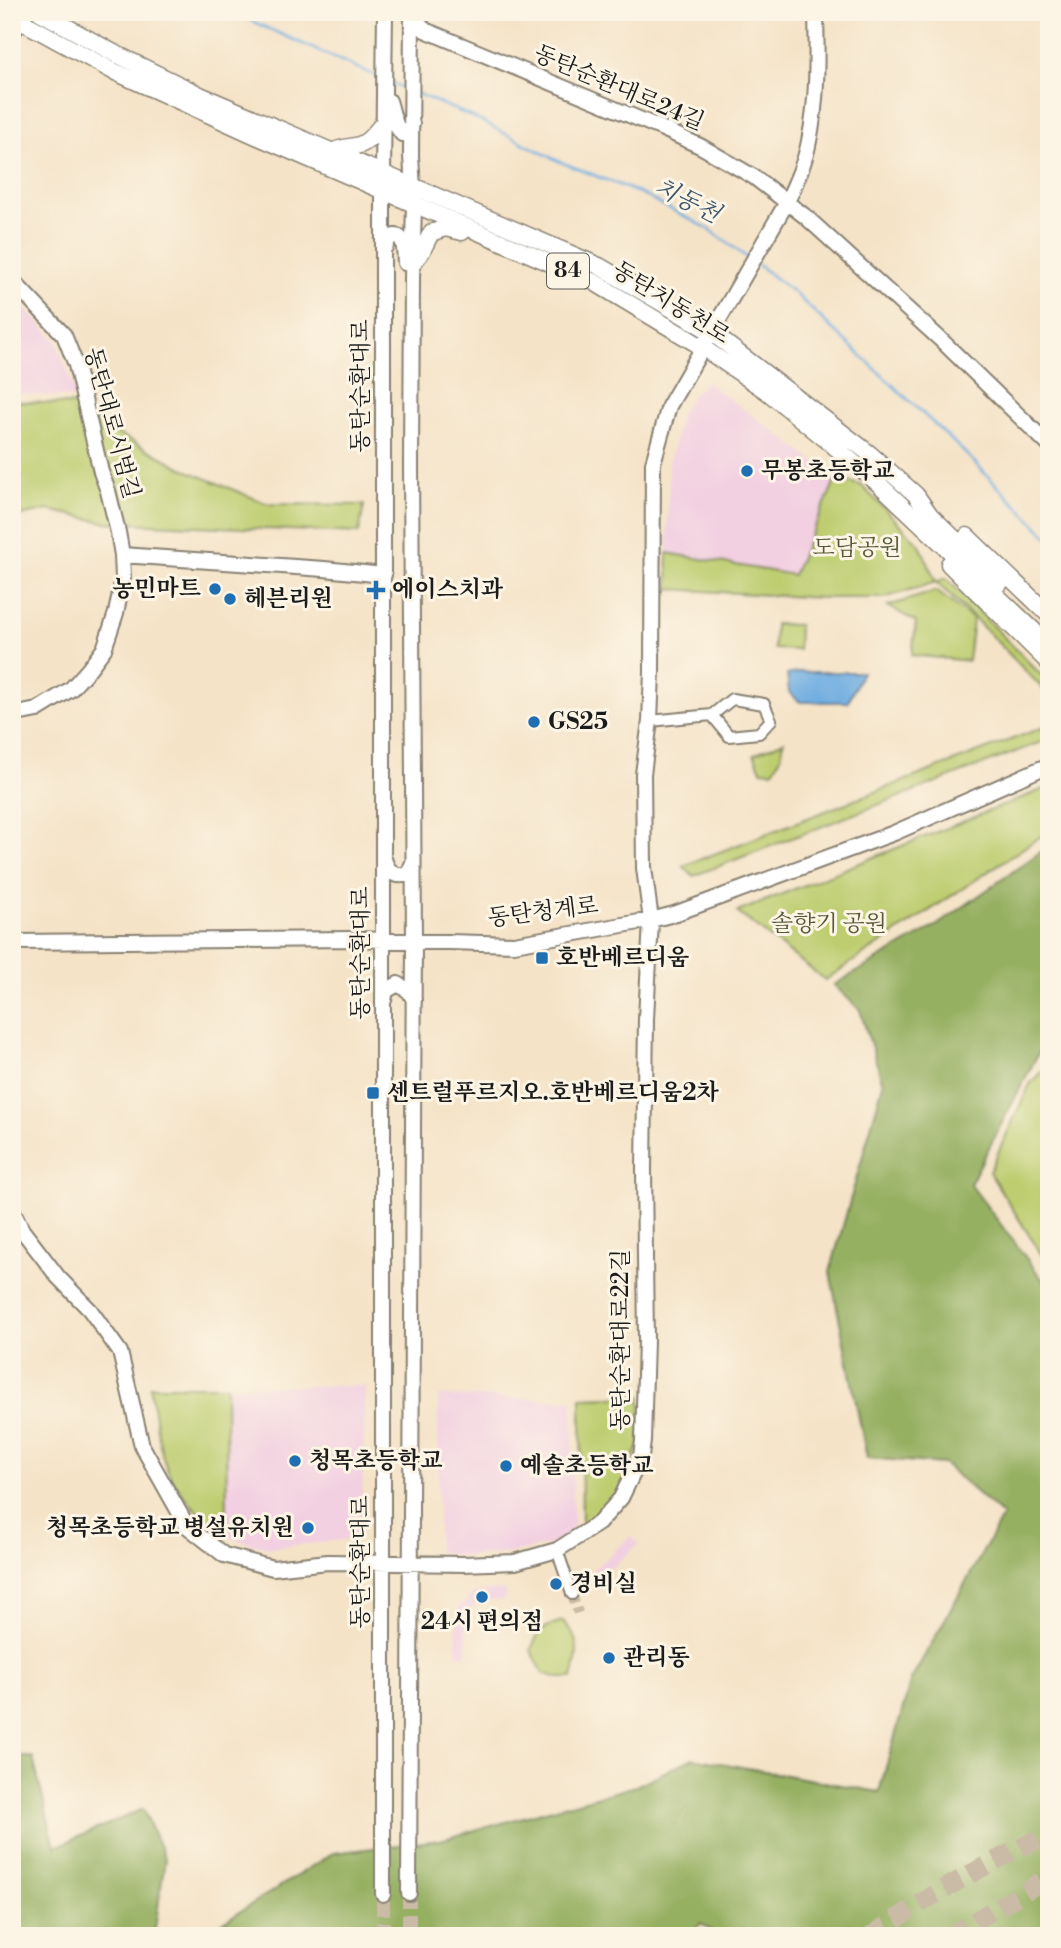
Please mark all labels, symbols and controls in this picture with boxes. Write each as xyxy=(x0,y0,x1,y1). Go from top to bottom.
street label: 동탄순환대로24길 xyxy=(530,39,708,137)
water label: 치동천 xyxy=(649,172,726,231)
road number: 84 xyxy=(547,254,589,288)
street label: 동탄치동천로 xyxy=(607,256,735,350)
street label: 동탄순환대로 xyxy=(347,319,375,453)
street label: 동탄대로시범길 xyxy=(78,344,146,502)
place label: 무봉초등학교 xyxy=(761,457,895,485)
marker: 무봉초등학교 xyxy=(739,463,755,479)
park label: 도담공원 xyxy=(813,534,901,562)
place label: 농민마트 xyxy=(112,575,201,603)
place label: 에이스치과 xyxy=(392,576,504,604)
marker: 에이스치과 xyxy=(366,580,386,600)
marker: 농민마트 xyxy=(207,581,223,597)
place label: 헤븐리원 xyxy=(244,585,333,613)
marker: 헤븐리원 xyxy=(222,591,238,607)
place label: GS25 xyxy=(548,708,608,736)
marker: GS25 xyxy=(526,714,542,730)
street label: 동탄순환대로 xyxy=(347,886,375,1020)
street label: 동탄청계로 xyxy=(486,891,600,933)
park label: 솔향기 공원 xyxy=(771,910,887,938)
place label: 호반베르디움 xyxy=(556,944,689,972)
marker: 호반베르디움 xyxy=(534,950,550,966)
place label: 센트럴푸르지오.호반베르디움2차 xyxy=(387,1079,720,1107)
marker: 센트럴푸르지오.호반베르디움2차 xyxy=(365,1085,381,1101)
street label: 동탄순환대로22길 xyxy=(607,1249,635,1431)
place label: 청목초등학교 xyxy=(309,1447,443,1475)
place label: 예솔초등학교 xyxy=(520,1452,654,1480)
marker: 청목초등학교 xyxy=(287,1453,303,1469)
marker: 예솔초등학교 xyxy=(498,1458,514,1474)
street label: 동탄순환대로 xyxy=(347,1495,375,1629)
place label: 청목초등학교 병설유치원 xyxy=(46,1514,294,1542)
marker: 청목초등학교 병설유치원 xyxy=(300,1520,316,1536)
place label: 경비실 xyxy=(570,1570,637,1598)
marker: 경비실 xyxy=(548,1576,564,1592)
marker: 24시 편의점 xyxy=(474,1589,490,1605)
place label: 24시 편의점 xyxy=(421,1608,543,1636)
place label: 관리동 xyxy=(623,1644,690,1672)
marker: 관리동 xyxy=(601,1650,617,1666)

